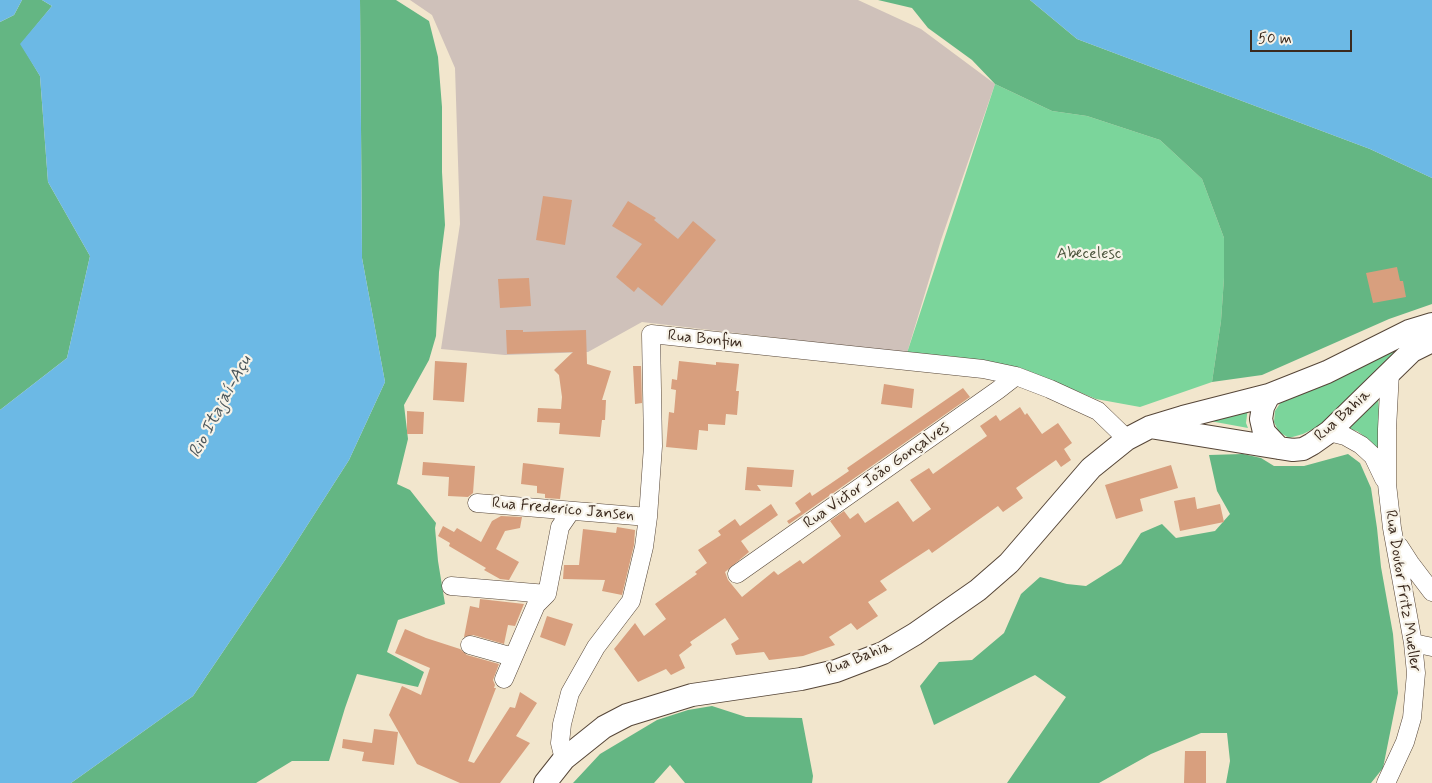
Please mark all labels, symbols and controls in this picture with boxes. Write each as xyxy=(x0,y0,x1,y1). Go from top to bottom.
scale bar xyxy=(1252,20,1354,52)
text: 50 m xyxy=(1258,29,1292,49)
park label: Abecelesc xyxy=(1057,245,1121,265)
street label: Rua Bonfim xyxy=(667,327,743,353)
water label: Rio Itajaí-Açu xyxy=(185,352,257,462)
street label: Rua Bahia xyxy=(1311,386,1375,446)
street label: Rua Victor João Gonçalves xyxy=(800,418,954,534)
street label: Rua Frederico Jansen xyxy=(491,494,635,526)
street label: Rua Doutor Fritz Mueller xyxy=(1380,509,1424,673)
street label: Rua Bahia xyxy=(823,638,895,680)

